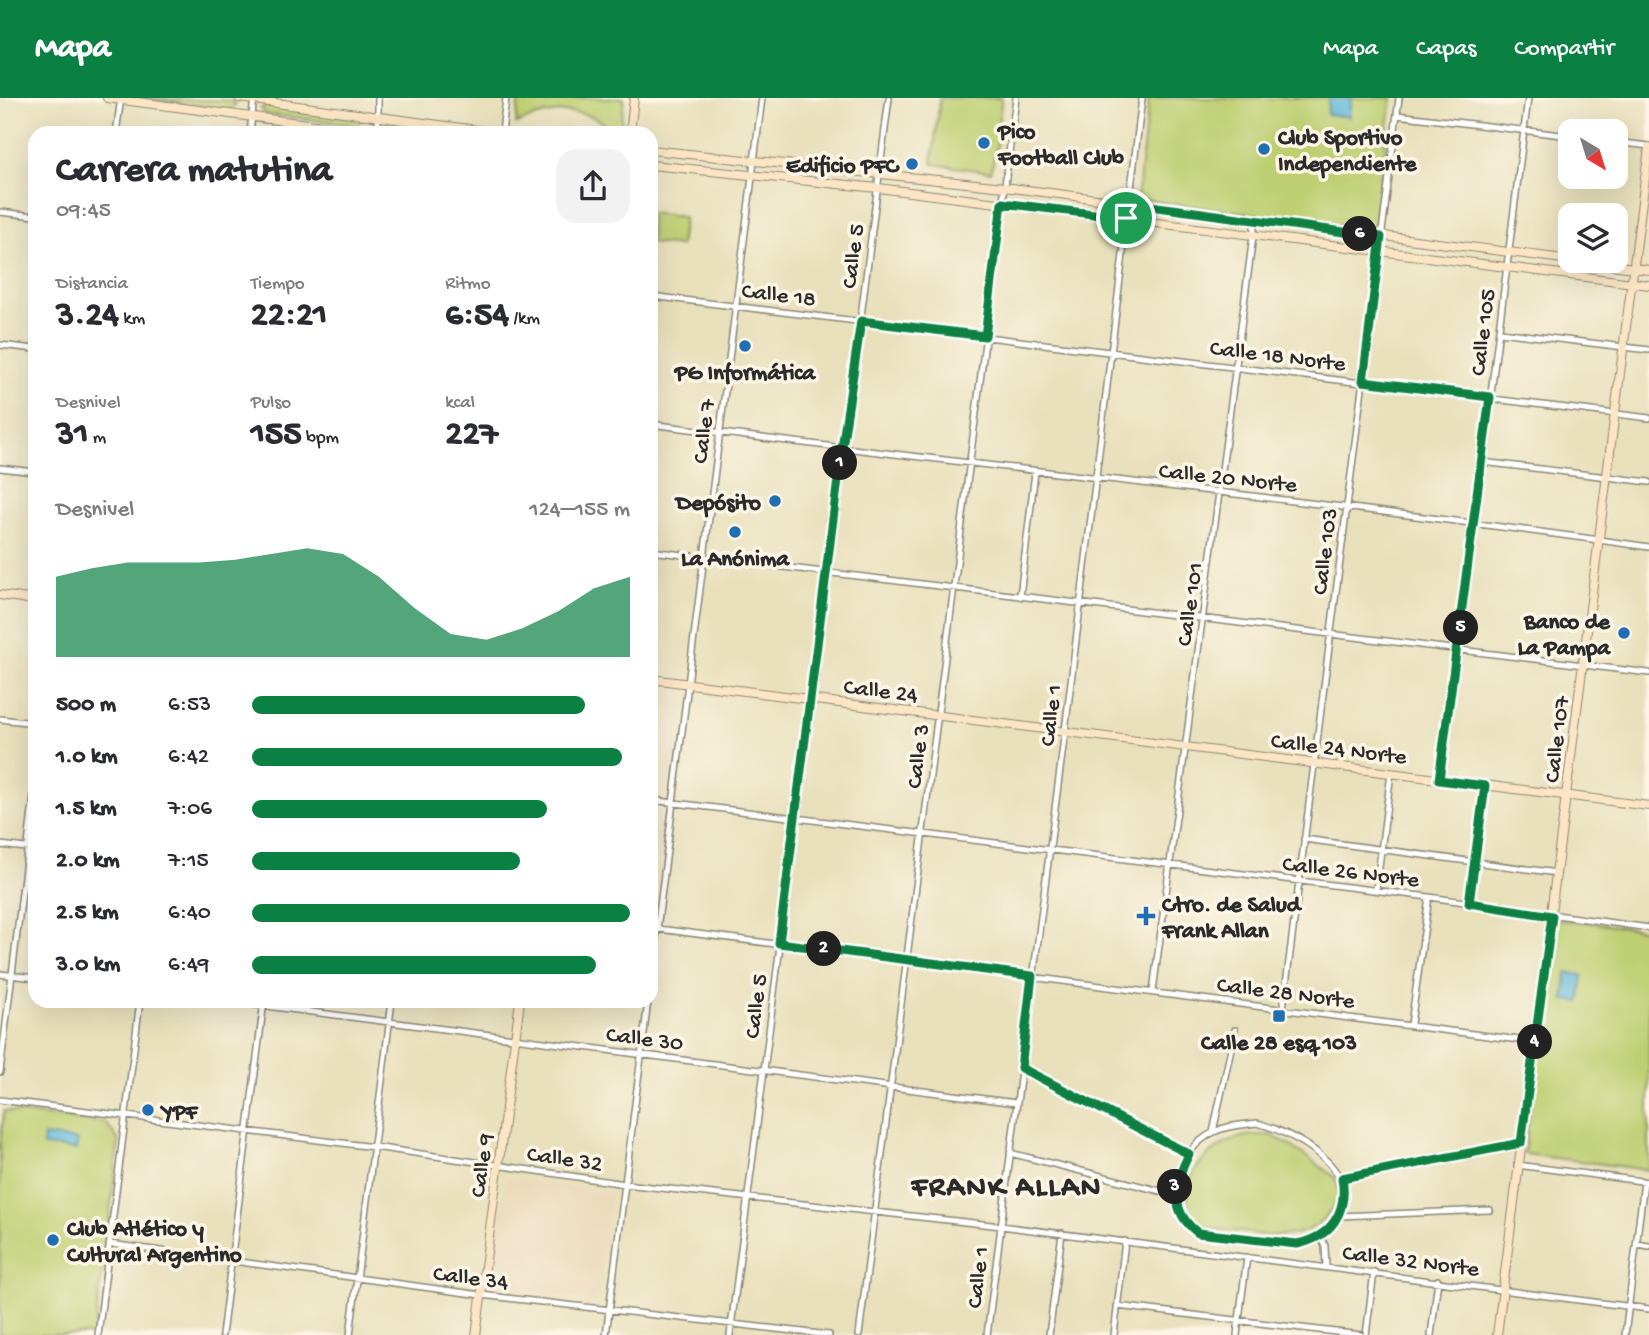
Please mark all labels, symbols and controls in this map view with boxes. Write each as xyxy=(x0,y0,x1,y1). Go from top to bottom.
text: Mapa xyxy=(35,30,111,68)
text: Mapa xyxy=(1323,35,1378,64)
text: Capas xyxy=(1416,35,1476,64)
text: Compartir xyxy=(1514,35,1614,64)
north arrow xyxy=(1558,119,1628,189)
map controls xyxy=(1558,119,1628,273)
place label: Pico Football Club xyxy=(996,120,1125,173)
place label: Club Sportivo Independiente xyxy=(1278,126,1418,179)
marker: Pico Football Club xyxy=(976,135,992,151)
marker: Club Sportivo Independiente xyxy=(1256,141,1272,157)
button: share xyxy=(556,149,630,223)
text: Carrera matutina xyxy=(56,150,332,194)
place label: Edificio PFC xyxy=(786,154,901,181)
marker: Edificio PFC xyxy=(904,156,920,172)
pin xyxy=(1096,188,1156,248)
text: 09:45 xyxy=(56,198,111,225)
icon: arrive xyxy=(1107,199,1145,237)
button: layers xyxy=(1558,203,1628,273)
pin: 6 xyxy=(1342,216,1378,252)
text: 6 xyxy=(1355,222,1364,245)
street label: Calle 5 xyxy=(837,223,872,290)
text: Distancia xyxy=(56,273,128,296)
text: Tiempo xyxy=(251,273,305,296)
text: Ritmo xyxy=(445,273,491,296)
street label: Calle 18 xyxy=(740,279,817,314)
street label: Calle 105 xyxy=(1466,288,1503,377)
text: 3.24 xyxy=(56,296,119,337)
text: 22:21 xyxy=(251,296,327,337)
text: 6:54 xyxy=(445,296,509,337)
text: km xyxy=(119,308,145,331)
text: /km xyxy=(509,308,540,331)
street label: Calle 18 Norte xyxy=(1208,336,1348,379)
marker: PG Informática xyxy=(737,338,753,354)
place label: PG Informática xyxy=(673,361,816,388)
text: Desnivel xyxy=(56,392,121,415)
text: Pulso xyxy=(251,392,291,415)
text: kcal xyxy=(445,392,475,415)
street label: Calle 7 xyxy=(688,397,723,465)
text: 31 xyxy=(56,415,88,456)
text: 155 xyxy=(251,415,302,456)
text: 227 xyxy=(445,415,498,456)
text: m xyxy=(88,427,106,450)
text: bpm xyxy=(302,427,339,450)
pin: 1 xyxy=(822,446,858,480)
text: 1 xyxy=(836,451,843,474)
street label: Calle 20 Norte xyxy=(1157,459,1299,500)
place label: Depósito xyxy=(674,491,761,518)
marker: Depósito xyxy=(767,493,783,509)
text: Desnivel xyxy=(56,497,134,524)
text: 124–155 m xyxy=(529,497,630,524)
street label: Calle 103 xyxy=(1308,507,1345,596)
marker: La Anónima xyxy=(727,524,743,540)
place label: La Anónima xyxy=(681,547,790,574)
street label: Calle 101 xyxy=(1172,561,1211,648)
pin: 5 xyxy=(1444,610,1478,646)
place label: Banco de La Pampa xyxy=(1517,610,1611,663)
text: 5 xyxy=(1456,616,1466,639)
marker: Banco de La Pampa xyxy=(1616,625,1632,641)
street label: Calle 24 xyxy=(842,675,919,710)
street label: Calle 1 xyxy=(1035,683,1070,748)
text: 500 m xyxy=(56,692,116,719)
text: 6:53 xyxy=(168,692,211,719)
street label: Calle 107 xyxy=(1540,694,1577,784)
street label: Calle 3 xyxy=(902,723,937,790)
street label: Calle 24 Norte xyxy=(1269,729,1409,772)
text: 1.0 km xyxy=(56,744,118,771)
text: 6:42 xyxy=(168,744,209,771)
text: 1.5 km xyxy=(56,796,117,823)
text: 7:06 xyxy=(168,796,212,823)
text: 2.0 km xyxy=(56,848,120,875)
text: 7:15 xyxy=(168,848,209,875)
street label: Calle 26 Norte xyxy=(1281,852,1422,895)
place label: Ctro. de Salud Frank Allan xyxy=(1161,893,1303,946)
text: 2.5 km xyxy=(56,900,119,927)
text: 6:40 xyxy=(168,900,211,927)
marker: Ctro. de Salud Frank Allan xyxy=(1136,906,1156,926)
pin: 2 xyxy=(806,932,842,966)
text: 2 xyxy=(819,937,828,960)
text: 3.0 km xyxy=(56,952,120,979)
text: 6:49 xyxy=(168,952,209,979)
street label: Calle 5 xyxy=(740,973,775,1040)
street label: Calle 28 Norte xyxy=(1215,973,1357,1016)
marker: Calle 28 esq 103 xyxy=(1271,1008,1287,1024)
street label: Calle 30 xyxy=(604,1022,685,1059)
pin: 4 xyxy=(1518,1024,1552,1060)
text: 4 xyxy=(1530,1030,1539,1053)
place label: Calle 28 esq 103 xyxy=(1201,1031,1357,1058)
place label: YPF xyxy=(159,1100,199,1127)
marker: YPF xyxy=(140,1102,156,1118)
street label: Calle 9 xyxy=(466,1131,501,1199)
street label: Calle 32 xyxy=(525,1142,604,1179)
pin: 3 xyxy=(1158,1170,1192,1204)
district label: FRANK ALLAN xyxy=(911,1172,1102,1207)
text: 3 xyxy=(1170,1175,1179,1198)
place label: Club Atlético y Cultural Argentino xyxy=(67,1217,242,1270)
marker: Club Atlético y Cultural Argentino xyxy=(45,1232,61,1248)
street label: Calle 32 Norte xyxy=(1341,1241,1482,1284)
street label: Calle 1 xyxy=(962,1245,997,1310)
street label: Calle 34 xyxy=(431,1261,510,1297)

